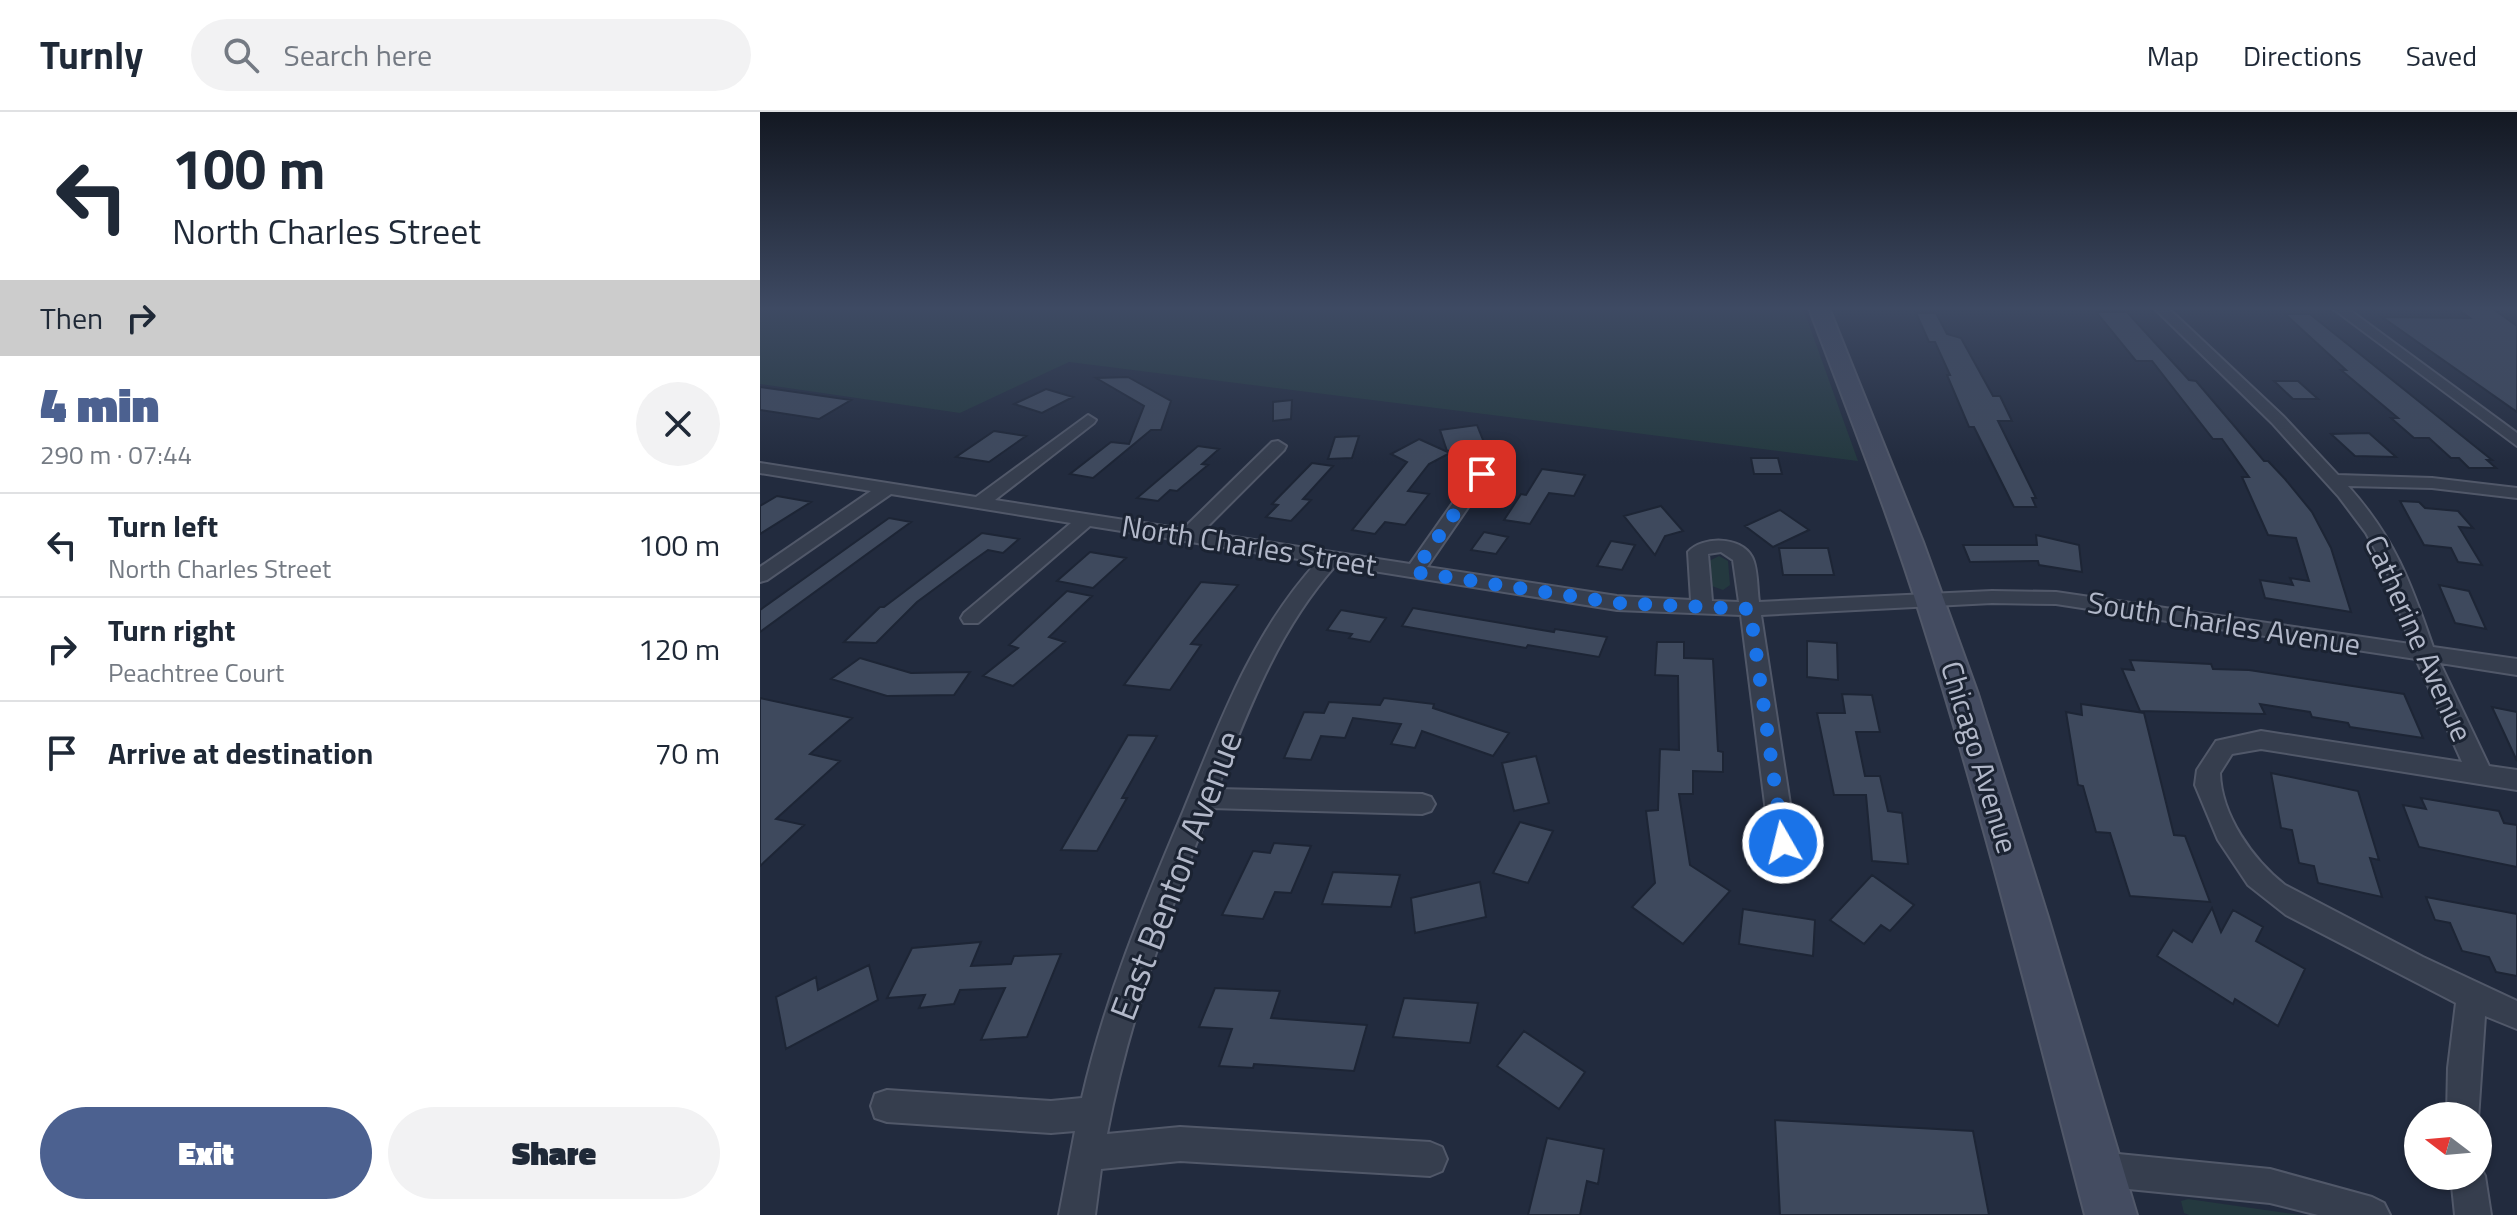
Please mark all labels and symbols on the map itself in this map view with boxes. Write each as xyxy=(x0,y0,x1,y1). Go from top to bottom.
pin xyxy=(1448,440,1516,508)
street label: North Charles Street xyxy=(1118,502,1380,588)
street label: Catherine Avenue xyxy=(2353,527,2485,749)
street label: South Charles Avenue xyxy=(2084,579,2364,667)
street label: Chicago Avenue xyxy=(1929,655,2031,859)
street label: East Benton Avenue xyxy=(1094,722,1256,1028)
position arrow xyxy=(1741,801,1825,885)
north arrow xyxy=(2404,1102,2492,1190)

